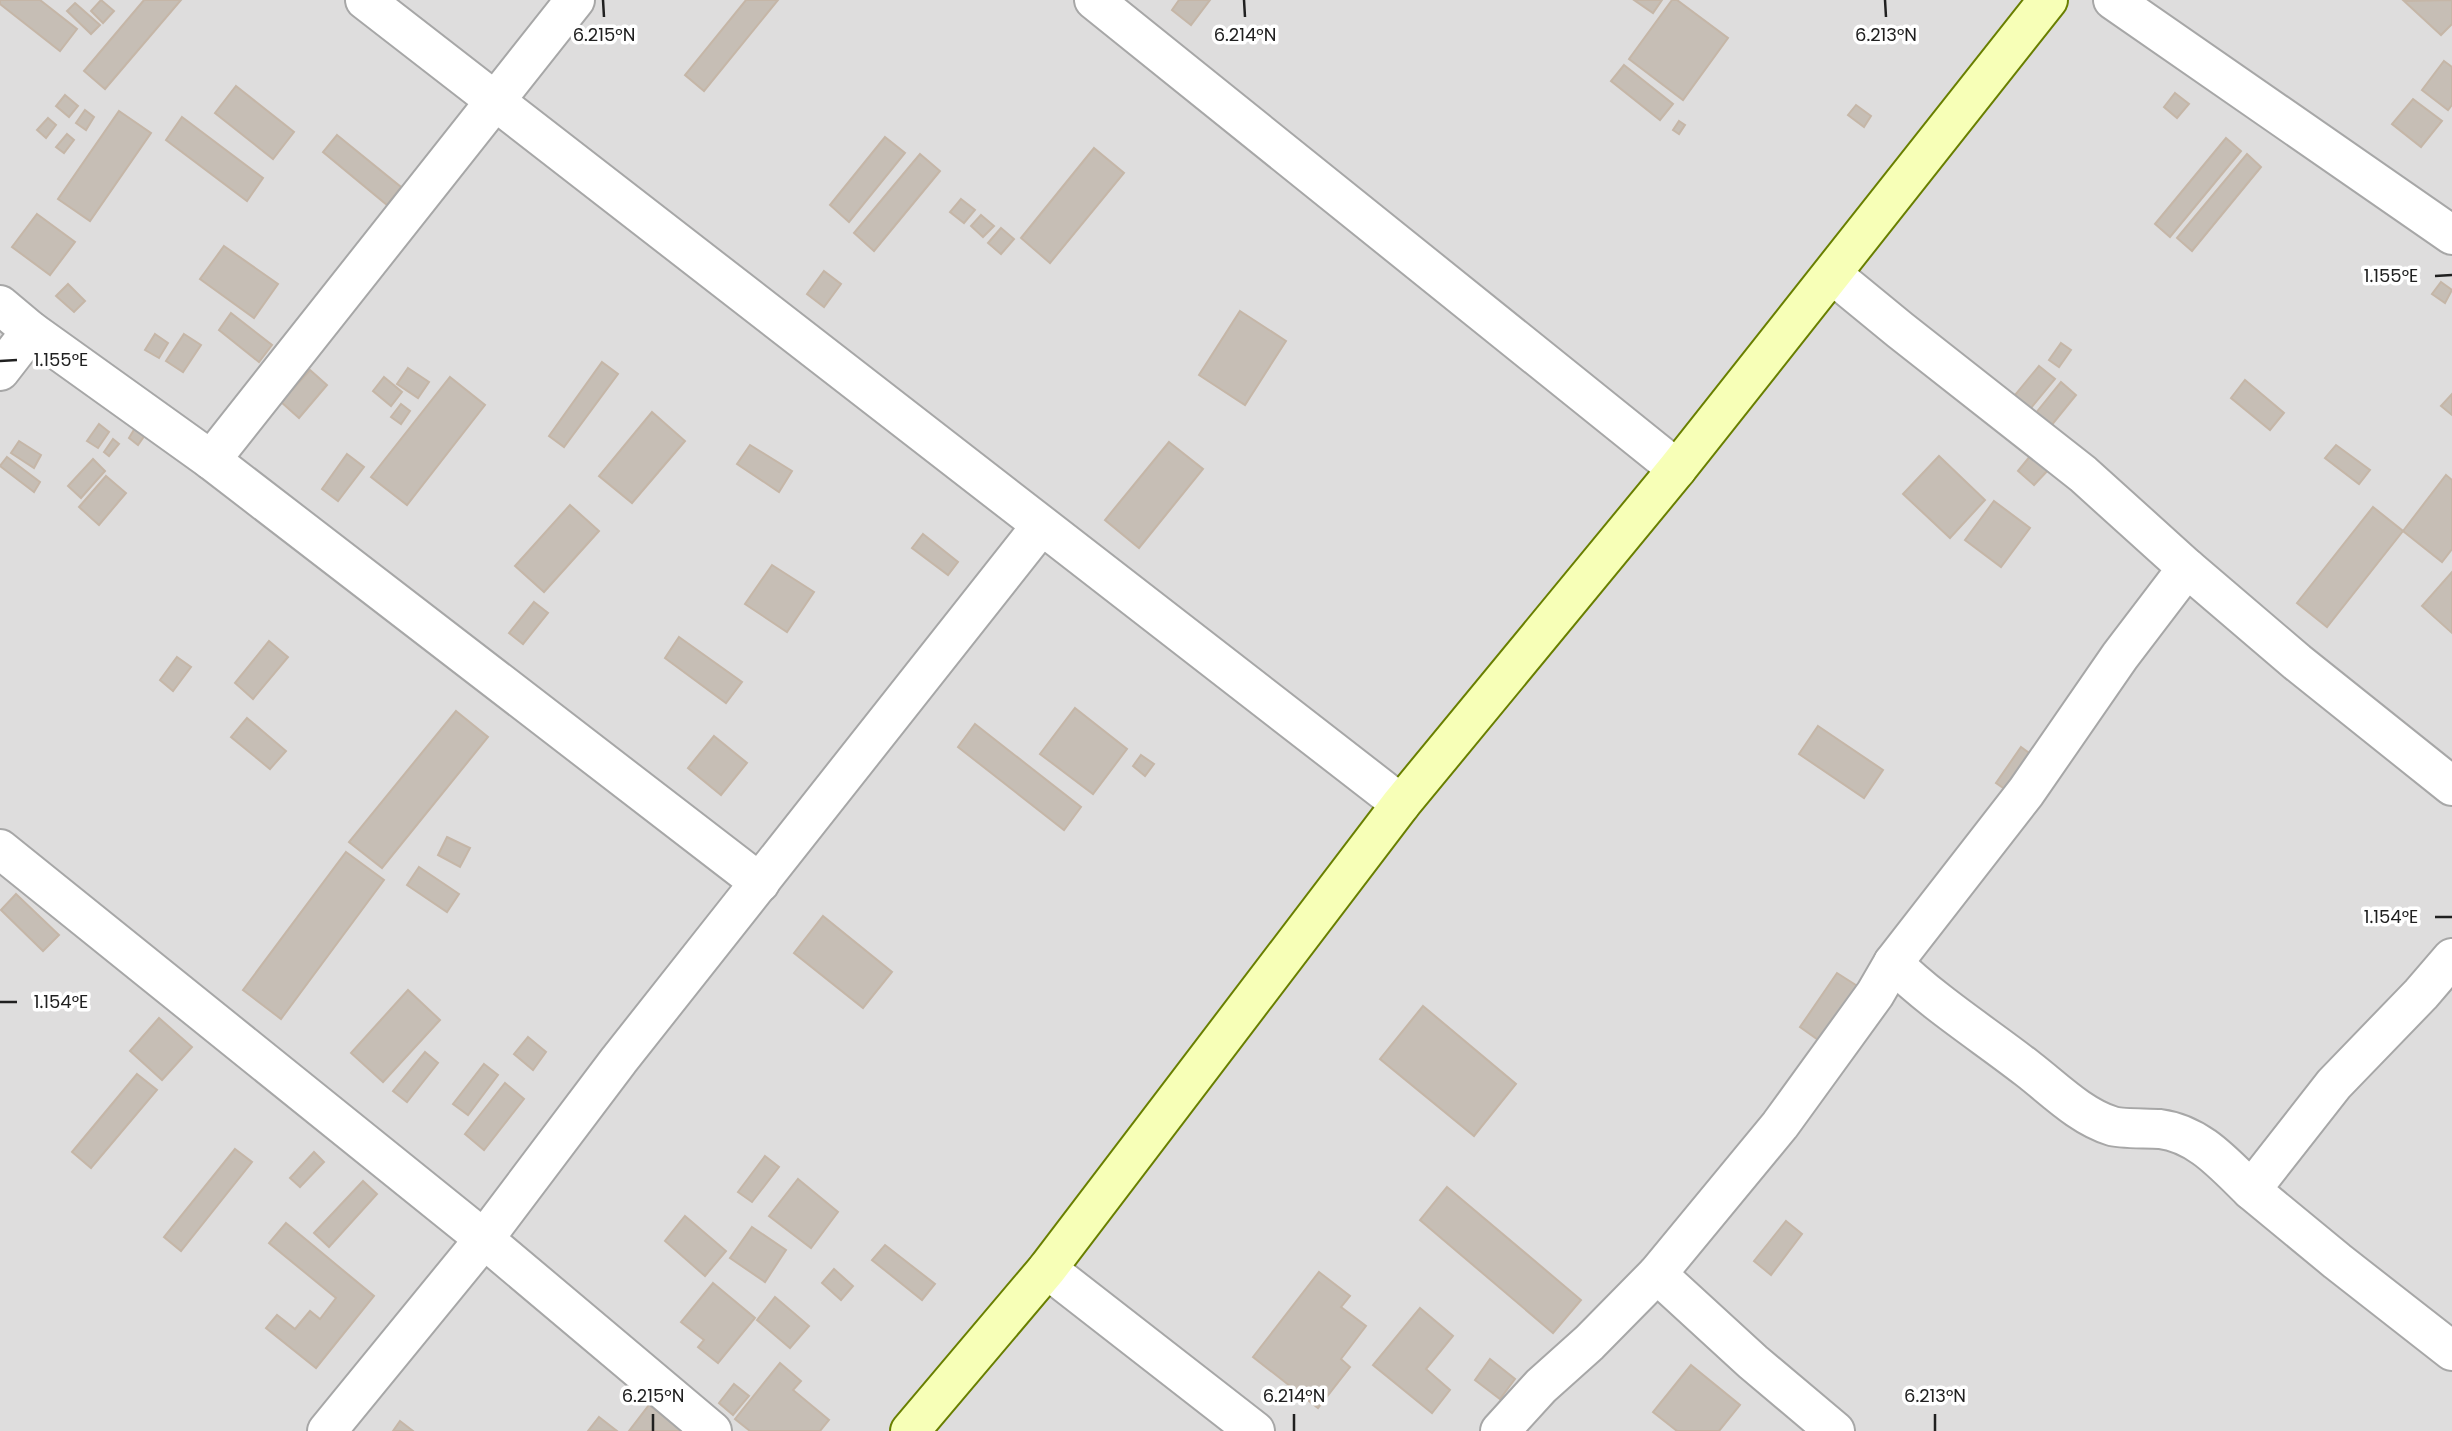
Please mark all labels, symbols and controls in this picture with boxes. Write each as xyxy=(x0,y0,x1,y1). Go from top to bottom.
text: 6.215°N xyxy=(573,22,635,47)
text: 6.214°N xyxy=(1214,22,1276,47)
text: 6.213°N xyxy=(1855,22,1917,47)
text: 1.155°E xyxy=(2364,263,2418,288)
text: 1.155°E xyxy=(34,347,88,372)
text: 1.154°E xyxy=(2364,904,2418,929)
text: 1.154°E xyxy=(34,989,88,1014)
text: 6.215°N xyxy=(622,1383,684,1408)
text: 6.214°N xyxy=(1263,1383,1325,1408)
text: 6.213°N xyxy=(1904,1383,1966,1408)

